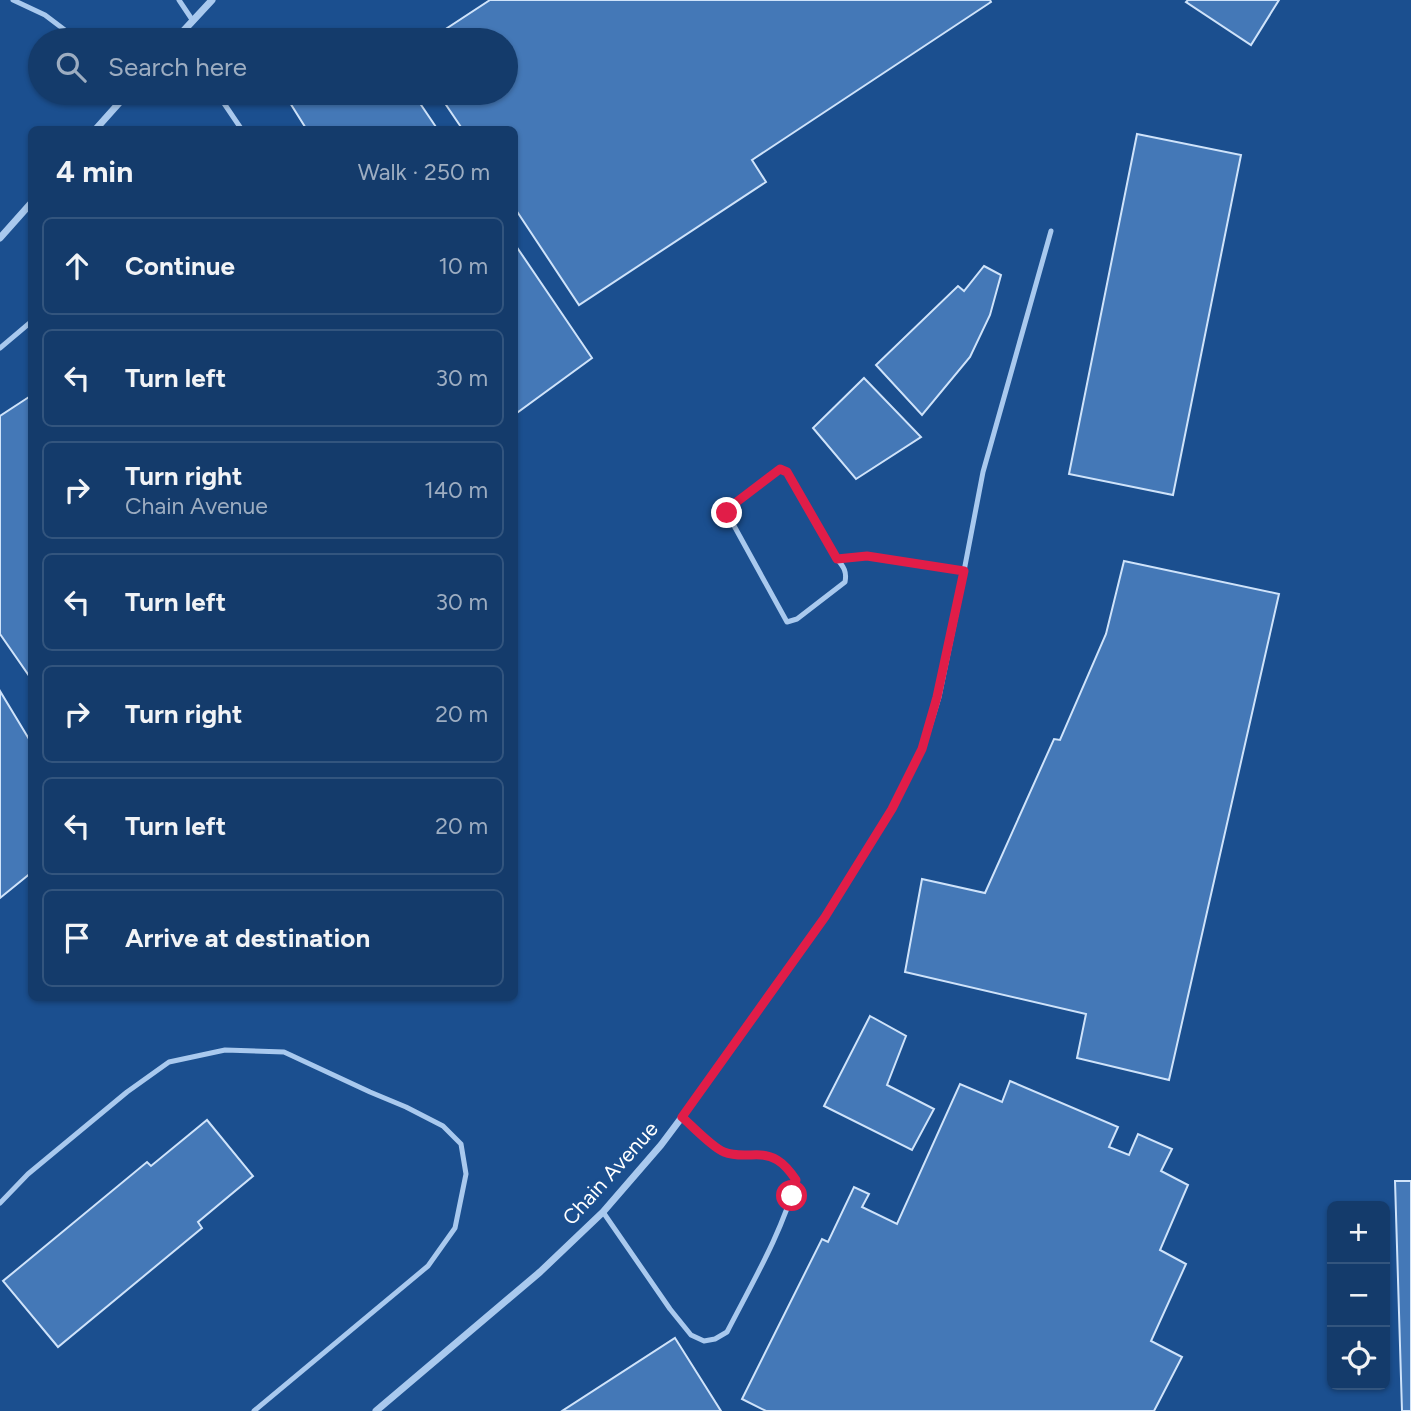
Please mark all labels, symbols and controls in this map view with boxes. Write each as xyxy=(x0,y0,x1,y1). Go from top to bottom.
search box xyxy=(28,28,518,105)
icon: search xyxy=(52,48,90,86)
text: Search here xyxy=(108,51,247,83)
text: 4 min xyxy=(56,153,133,190)
text: Walk · 250 m xyxy=(358,158,490,186)
icon: ahead xyxy=(58,247,96,285)
text: Continue xyxy=(125,250,235,282)
text: 10 m xyxy=(439,252,488,280)
icon: left xyxy=(58,359,96,397)
text: Turn left xyxy=(125,362,226,394)
text: 30 m xyxy=(435,364,488,392)
text: Turn right xyxy=(125,460,242,492)
icon: right xyxy=(58,471,96,509)
text: 140 m xyxy=(424,476,488,504)
text: Chain Avenue xyxy=(125,492,268,520)
route end xyxy=(711,497,742,528)
icon: left xyxy=(58,583,96,621)
text: Turn left xyxy=(125,586,226,618)
text: 30 m xyxy=(435,588,488,616)
icon: right xyxy=(58,695,96,733)
text: Turn right xyxy=(125,698,242,730)
text: 20 m xyxy=(435,700,488,728)
icon: left xyxy=(58,807,96,845)
text: Turn left xyxy=(125,810,226,842)
text: 20 m xyxy=(435,812,488,840)
icon: arrive xyxy=(58,919,96,957)
text: Arrive at destination xyxy=(125,922,370,954)
street label: Chain Avenue xyxy=(557,1116,663,1230)
route start xyxy=(776,1180,807,1211)
map controls xyxy=(1327,1201,1390,1390)
button: + xyxy=(1327,1201,1390,1264)
button: − xyxy=(1327,1264,1390,1327)
button: locate xyxy=(1327,1327,1390,1390)

